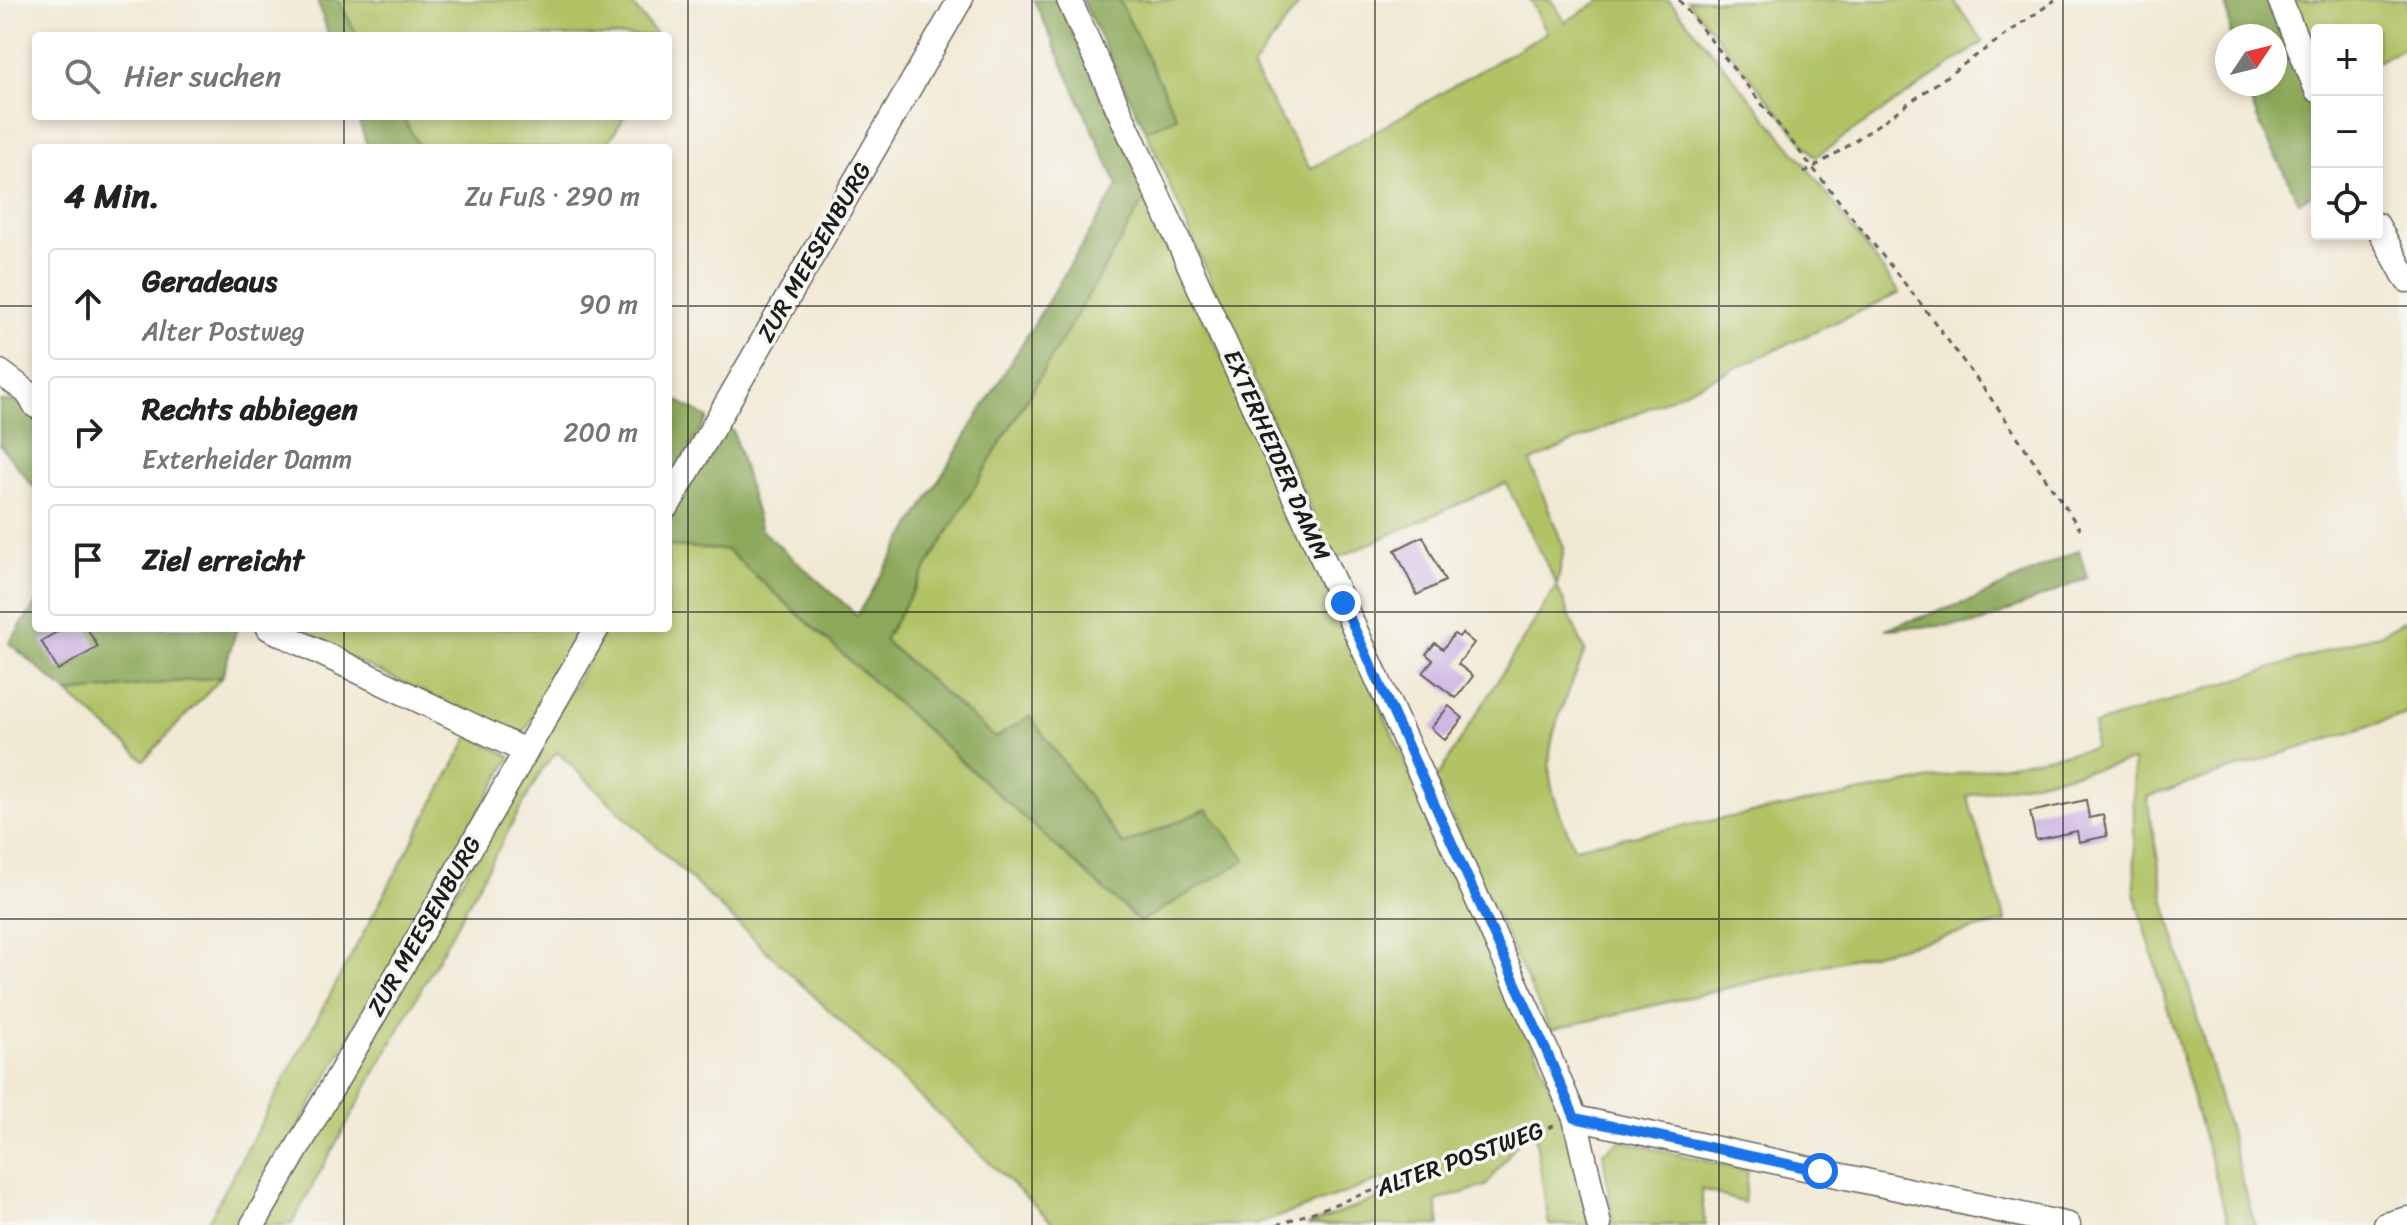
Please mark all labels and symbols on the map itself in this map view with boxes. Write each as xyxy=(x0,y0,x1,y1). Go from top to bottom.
north arrow xyxy=(2215,24,2287,96)
street label: ZUR MEESENBURG xyxy=(745,154,883,350)
street label: EXTERHEIDER DAMM xyxy=(1212,343,1342,567)
route end xyxy=(1325,585,1361,621)
street label: ZUR MEESENBURG xyxy=(355,828,493,1024)
street label: ALTER POSTWEG xyxy=(1369,1109,1550,1209)
route start xyxy=(1802,1153,1838,1189)

